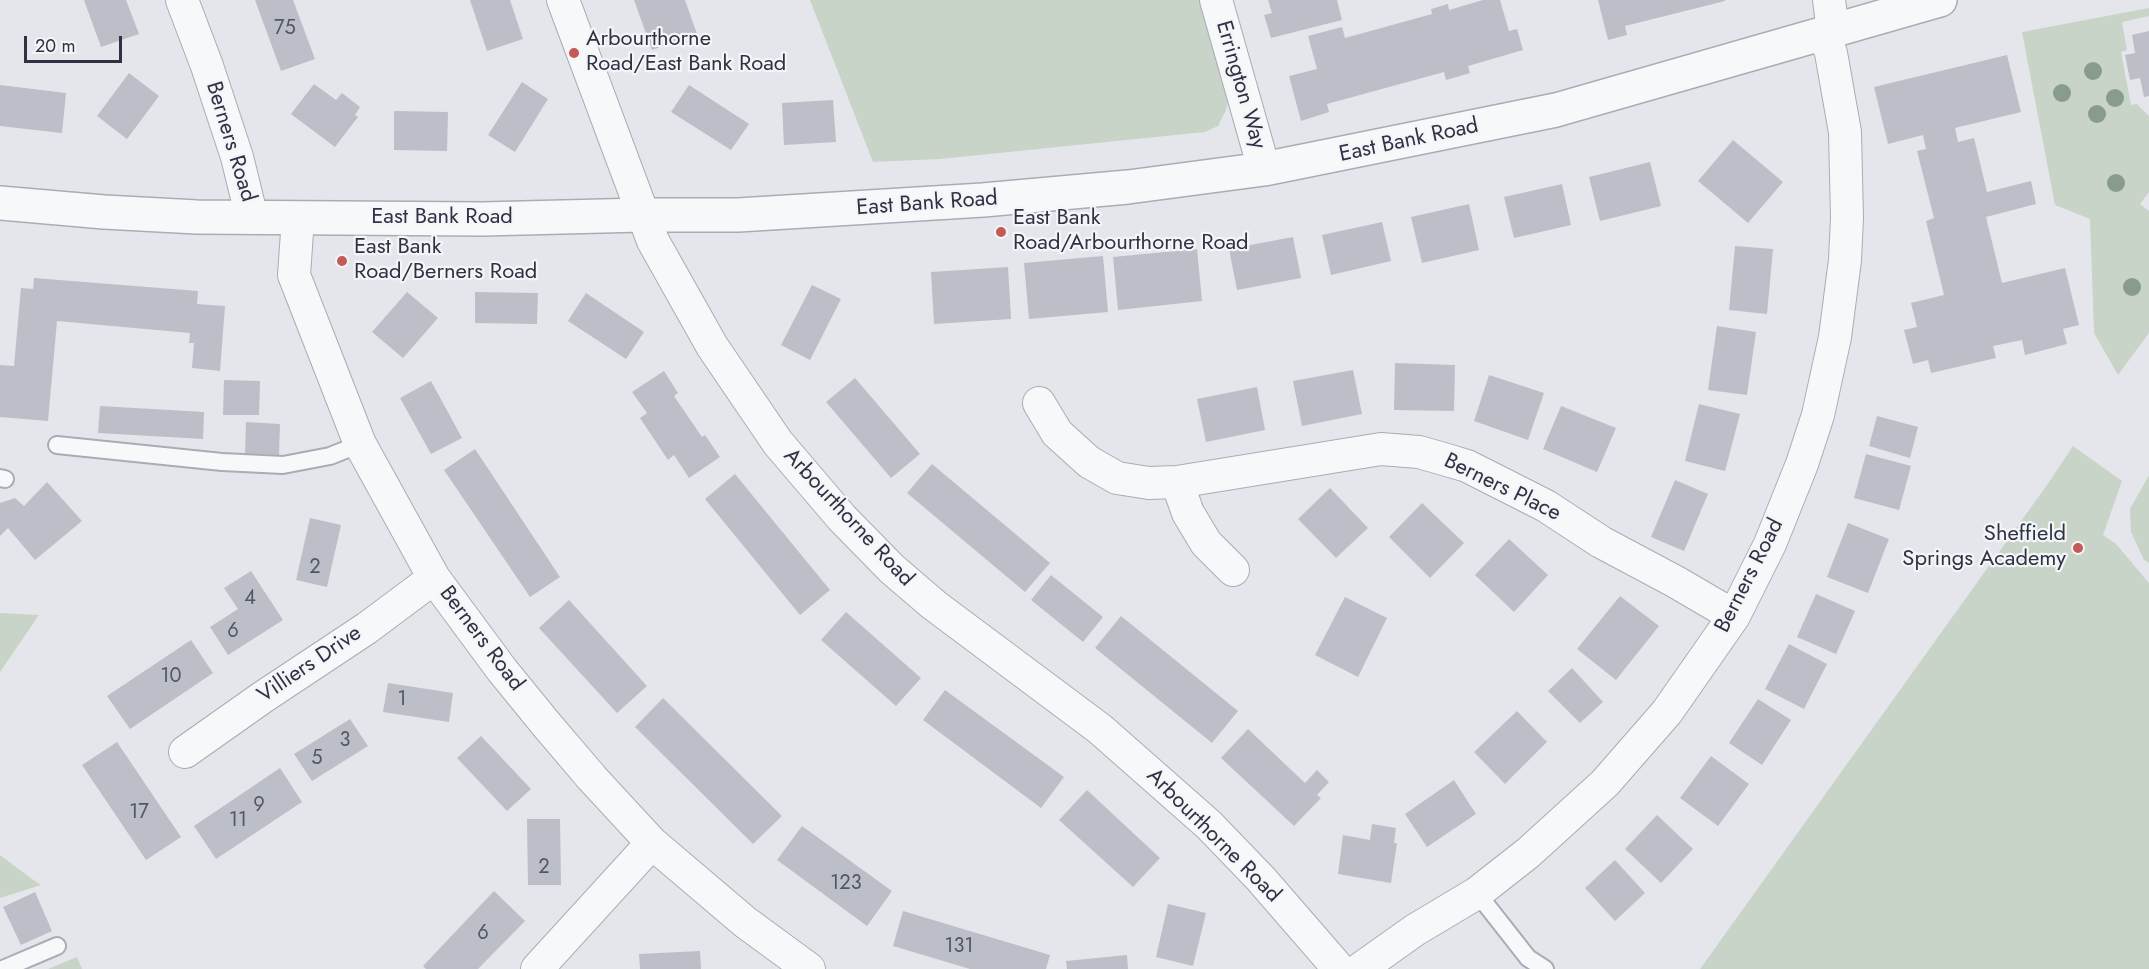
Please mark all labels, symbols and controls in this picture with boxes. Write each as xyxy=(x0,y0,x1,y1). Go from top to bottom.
house number: 75 xyxy=(274,17,296,41)
street label: Errington Way xyxy=(1209,18,1271,152)
scale bar xyxy=(27,24,124,62)
place label: Arbourthorne Road/East Bank Road xyxy=(586,27,786,78)
text: 20 m xyxy=(35,33,75,59)
marker: Arbourthorne Road/East Bank Road xyxy=(567,46,581,60)
street label: Berners Road xyxy=(199,79,261,205)
street label: East Bank Road xyxy=(1337,113,1481,169)
street label: East Bank Road xyxy=(855,186,999,222)
street label: East Bank Road xyxy=(371,205,513,231)
place label: East Bank Road/Arbourthorne Road xyxy=(1013,206,1249,258)
marker: East Bank Road/Arbourthorne Road xyxy=(994,225,1008,239)
place label: East Bank Road/Berners Road xyxy=(354,235,537,286)
marker: East Bank Road/Berners Road xyxy=(335,254,349,268)
street label: Arbourthorne Road xyxy=(777,444,919,592)
street label: Berners Place xyxy=(1439,448,1565,528)
street label: Berners Road xyxy=(1710,515,1790,637)
place label: Sheffield Springs Academy xyxy=(1902,522,2066,574)
marker: Sheffield Springs Academy xyxy=(2071,541,2085,555)
house number: 2 xyxy=(309,556,321,580)
street label: Berners Road xyxy=(433,581,529,697)
house number: 4 xyxy=(244,587,256,611)
house number: 6 xyxy=(227,620,239,644)
street label: Villiers Drive xyxy=(253,621,367,709)
house number: 10 xyxy=(161,665,181,689)
house number: 1 xyxy=(398,688,406,712)
house number: 3 xyxy=(340,729,350,753)
house number: 5 xyxy=(311,747,323,771)
street label: Arbourthorne Road xyxy=(1140,763,1286,909)
house number: 9 xyxy=(253,794,265,818)
house number: 17 xyxy=(129,801,149,825)
house number: 11 xyxy=(229,809,247,833)
house number: 2 xyxy=(538,856,550,880)
house number: 123 xyxy=(830,872,862,896)
house number: 6 xyxy=(477,922,489,946)
house number: 131 xyxy=(945,935,973,959)

